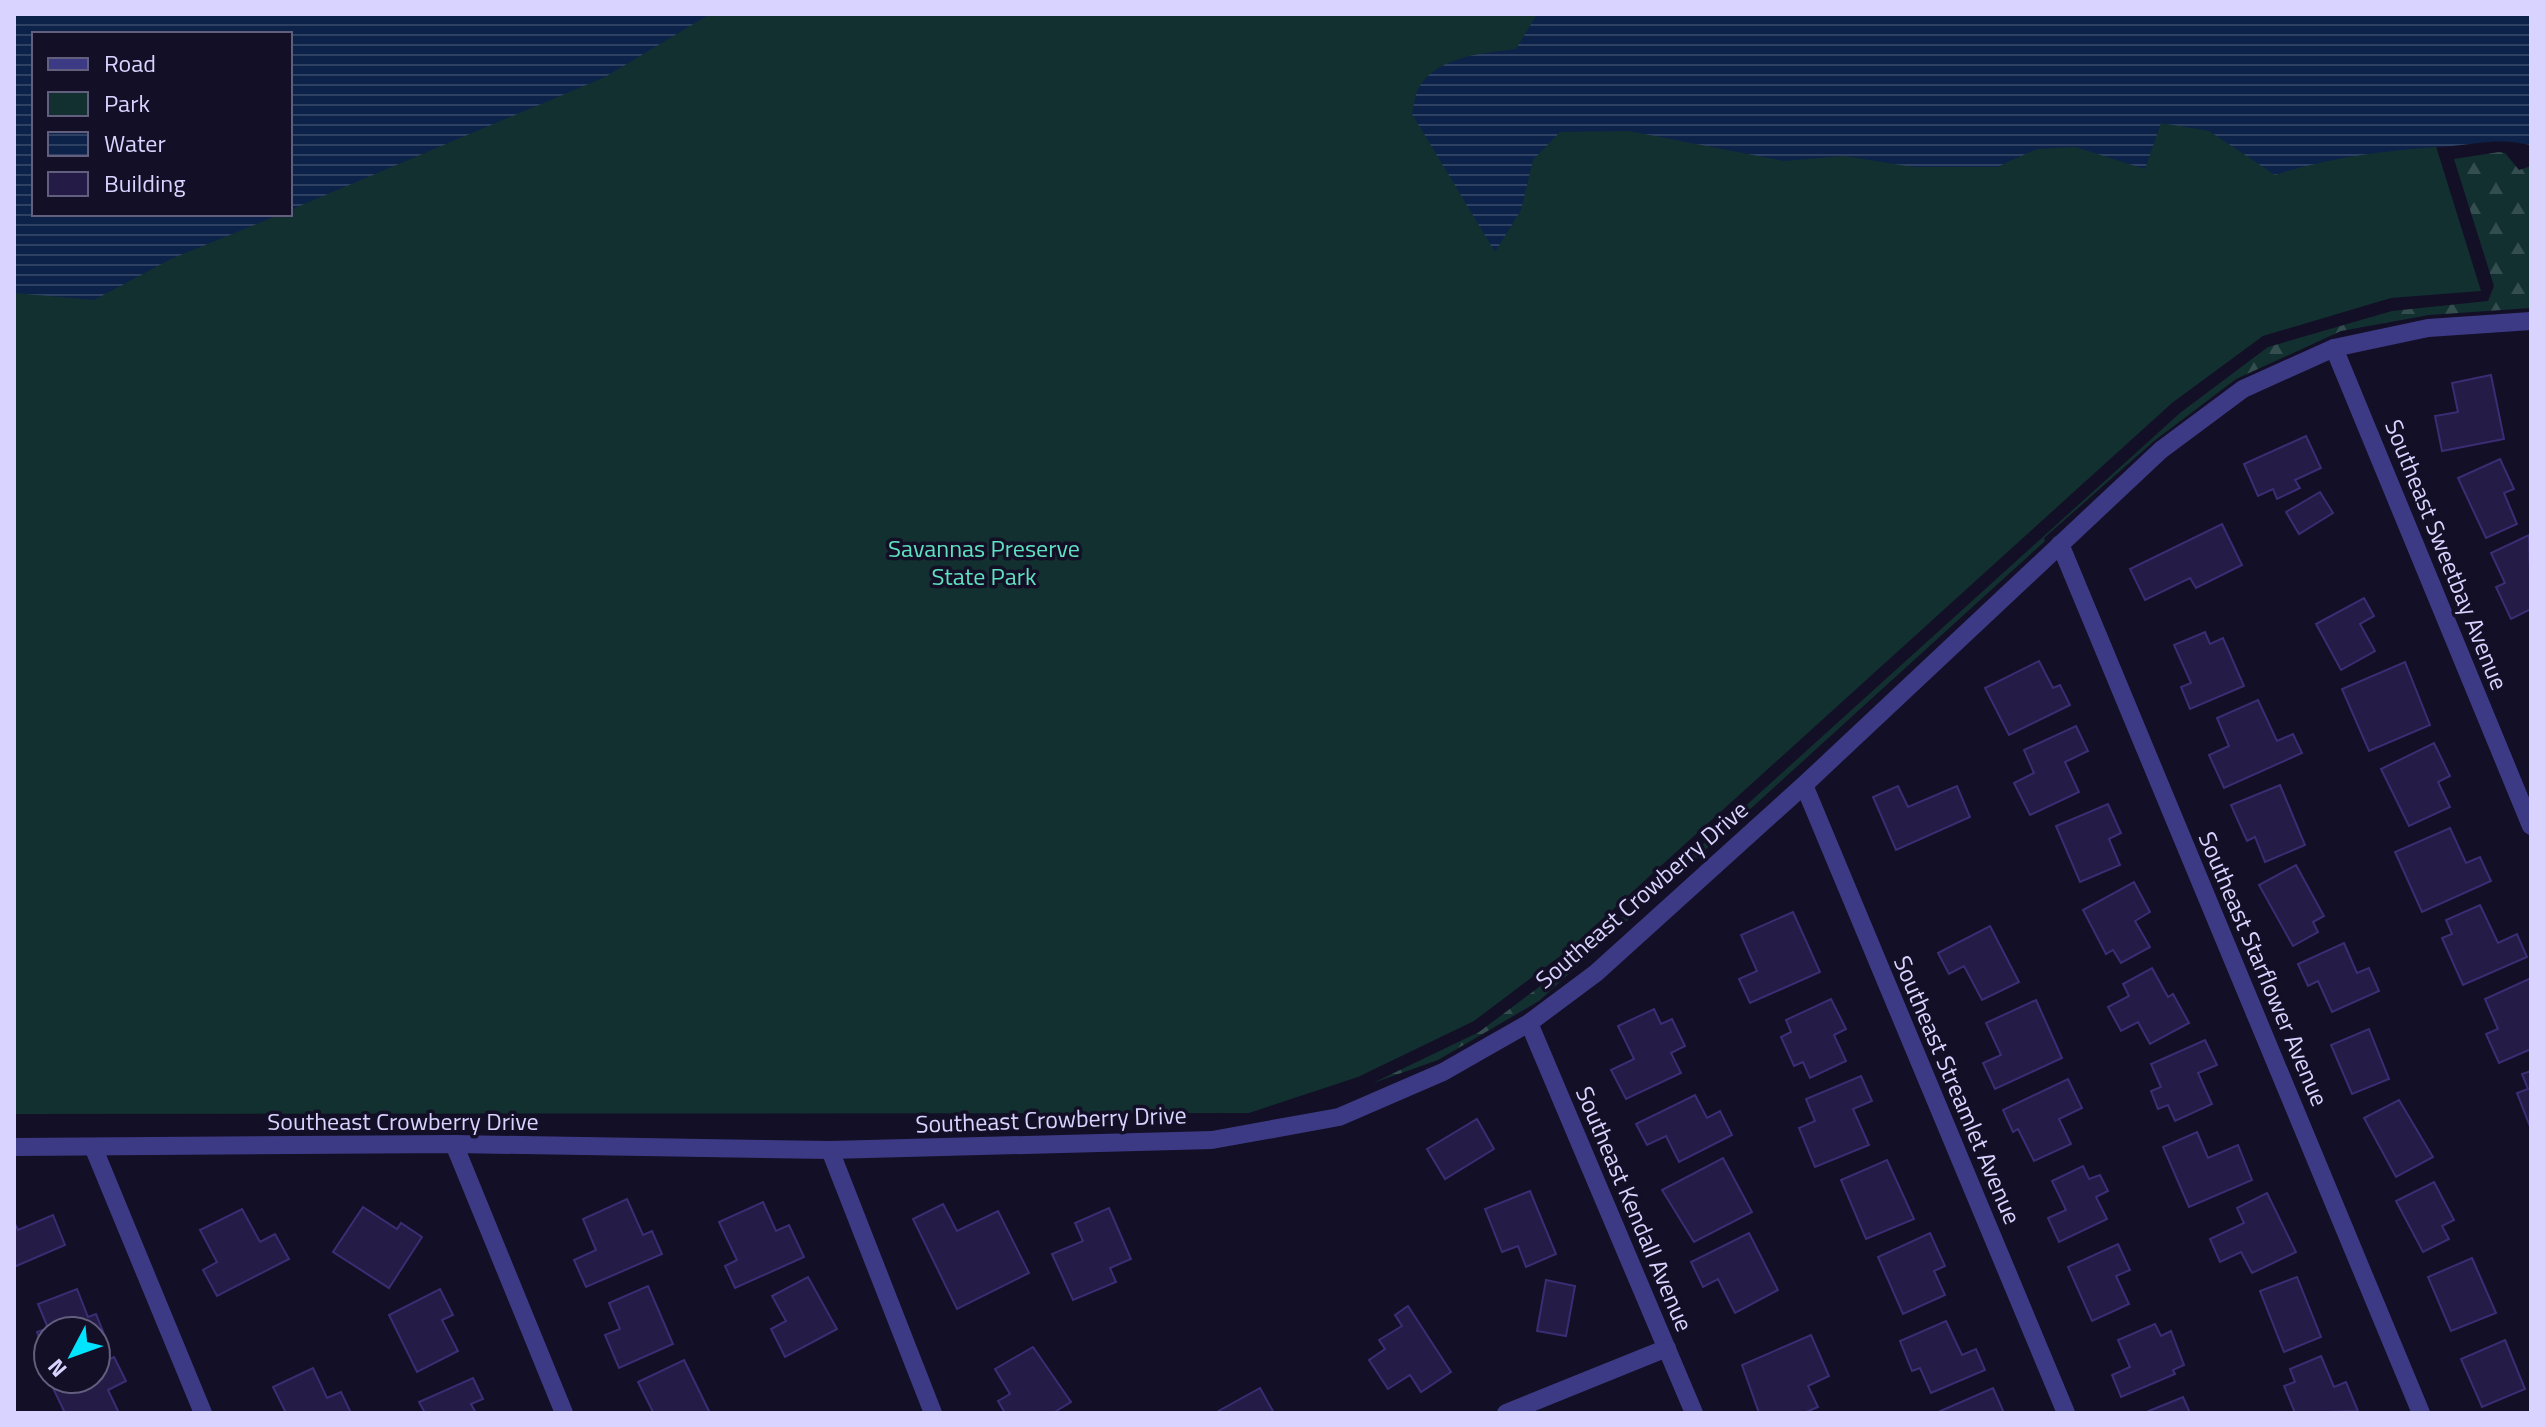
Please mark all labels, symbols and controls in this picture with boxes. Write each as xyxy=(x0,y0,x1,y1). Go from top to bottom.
legend xyxy=(32,32,292,216)
text: Road xyxy=(104,45,156,81)
text: Park xyxy=(104,85,150,121)
text: Water xyxy=(104,125,166,161)
text: Building xyxy=(104,165,186,201)
street label: Southeast Sweetbay Avenue xyxy=(2376,414,2518,695)
park label: Savannas Preserve State Park xyxy=(888,530,1080,594)
street label: Southeast Crowberry Drive xyxy=(1527,792,1756,997)
street label: Southeast Starflower Avenue xyxy=(2190,826,2338,1112)
street label: Southeast Streamlet Avenue xyxy=(1885,950,2031,1229)
street label: Southeast Kendall Avenue xyxy=(1567,1080,1703,1337)
street label: Southeast Crowberry Drive xyxy=(915,1096,1187,1142)
street label: Southeast Crowberry Drive xyxy=(267,1103,539,1139)
north arrow xyxy=(32,1315,112,1395)
text: N xyxy=(39,1351,75,1385)

